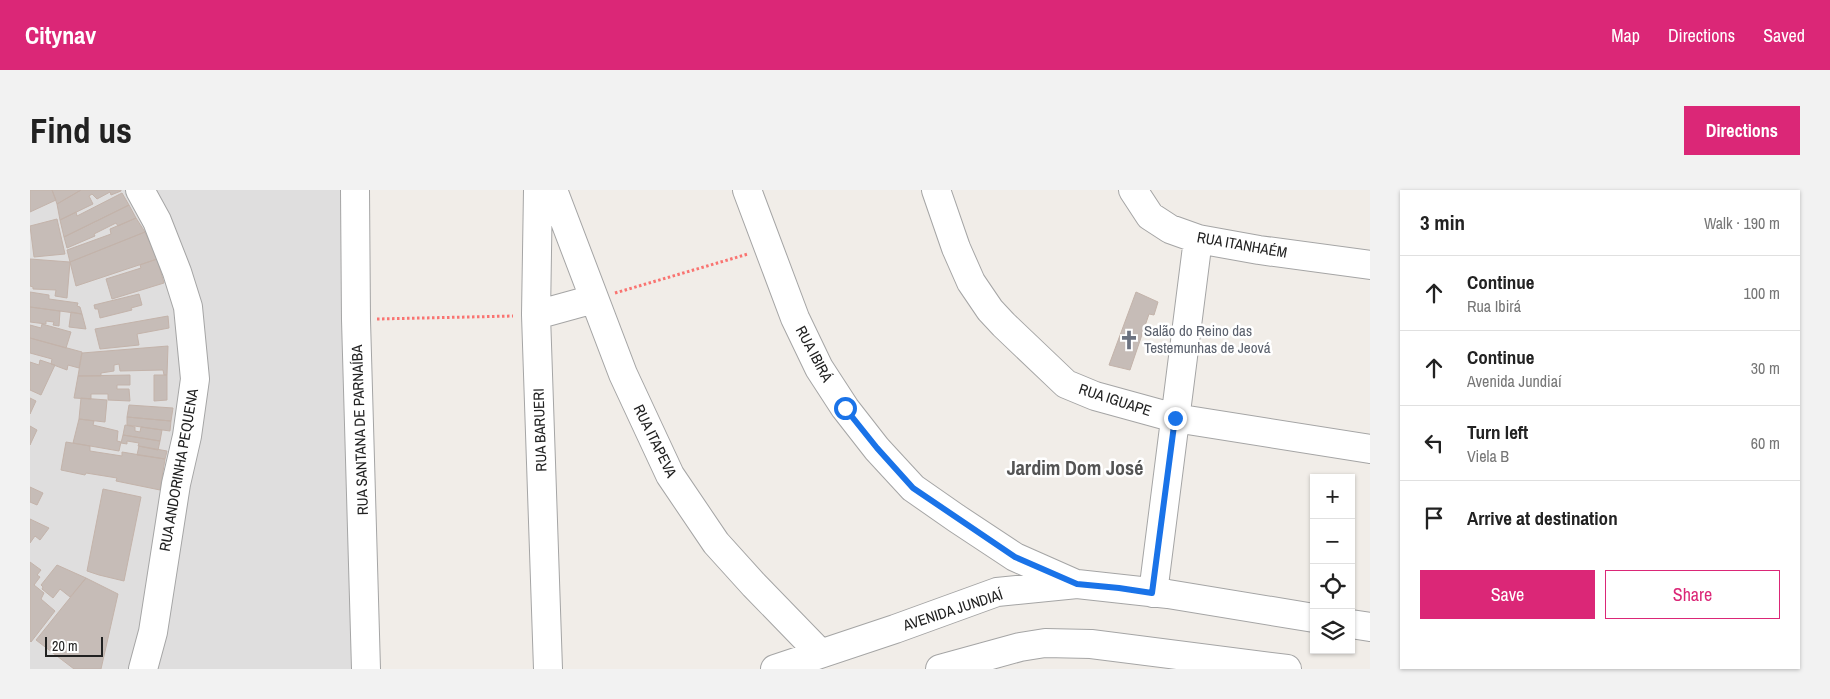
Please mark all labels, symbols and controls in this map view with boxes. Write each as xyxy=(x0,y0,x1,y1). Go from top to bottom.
text: Citynav xyxy=(25,19,96,51)
text: Map xyxy=(1611,23,1640,48)
text: Directions xyxy=(1668,23,1735,48)
text: Saved xyxy=(1763,23,1805,48)
button: Directions xyxy=(1684,106,1800,155)
text: Find us xyxy=(30,107,132,154)
text: 3 min xyxy=(1420,208,1465,237)
text: Walk · 190 m xyxy=(1704,212,1780,234)
street label: RUA ITANHAÉM xyxy=(1195,226,1289,263)
text: Continue xyxy=(1467,269,1535,295)
icon: ahead xyxy=(1420,279,1448,307)
text: 100 m xyxy=(1744,282,1780,304)
text: Rua Ibirá xyxy=(1467,295,1521,317)
place label: Salão do Reino das Testemunhas de Jeová xyxy=(1144,320,1271,358)
street label: RUA IBIRÁ xyxy=(791,322,838,386)
church icon: Salão do Reino das Testemunhas de Jeová xyxy=(1118,329,1140,351)
street label: RUA SANTANA DE PARNAÍBA xyxy=(346,344,373,516)
text: Continue xyxy=(1467,344,1535,370)
icon: ahead xyxy=(1420,354,1448,382)
text: 30 m xyxy=(1751,357,1780,379)
text: Avenida Jundiaí xyxy=(1467,370,1562,392)
street label: RUA IGUAPE xyxy=(1076,378,1154,421)
street label: RUA ANDORINHA PEQUENA xyxy=(154,386,203,553)
street label: RUA BARUERI xyxy=(528,388,551,472)
route start xyxy=(834,397,857,420)
street label: RUA ITAPEVA xyxy=(629,401,683,482)
route end xyxy=(1164,407,1187,430)
text: Turn left xyxy=(1467,419,1528,445)
icon: left xyxy=(1420,429,1448,457)
text: 60 m xyxy=(1751,432,1780,454)
text: Viela B xyxy=(1467,445,1509,467)
district label: Jardim Dom José xyxy=(1007,454,1143,481)
map controls xyxy=(1310,474,1355,654)
button: + xyxy=(1310,474,1355,519)
icon: arrive xyxy=(1420,504,1448,532)
text: Arrive at destination xyxy=(1467,505,1618,531)
button: − xyxy=(1310,519,1355,564)
button: locate xyxy=(1310,564,1355,609)
button: Save xyxy=(1420,570,1595,619)
button: Share xyxy=(1605,570,1780,619)
street label: AVENIDA JUNDIAÍ xyxy=(899,583,1006,636)
button: layers xyxy=(1310,609,1355,654)
scale bar xyxy=(45,634,102,657)
text: 20 m xyxy=(52,637,78,655)

